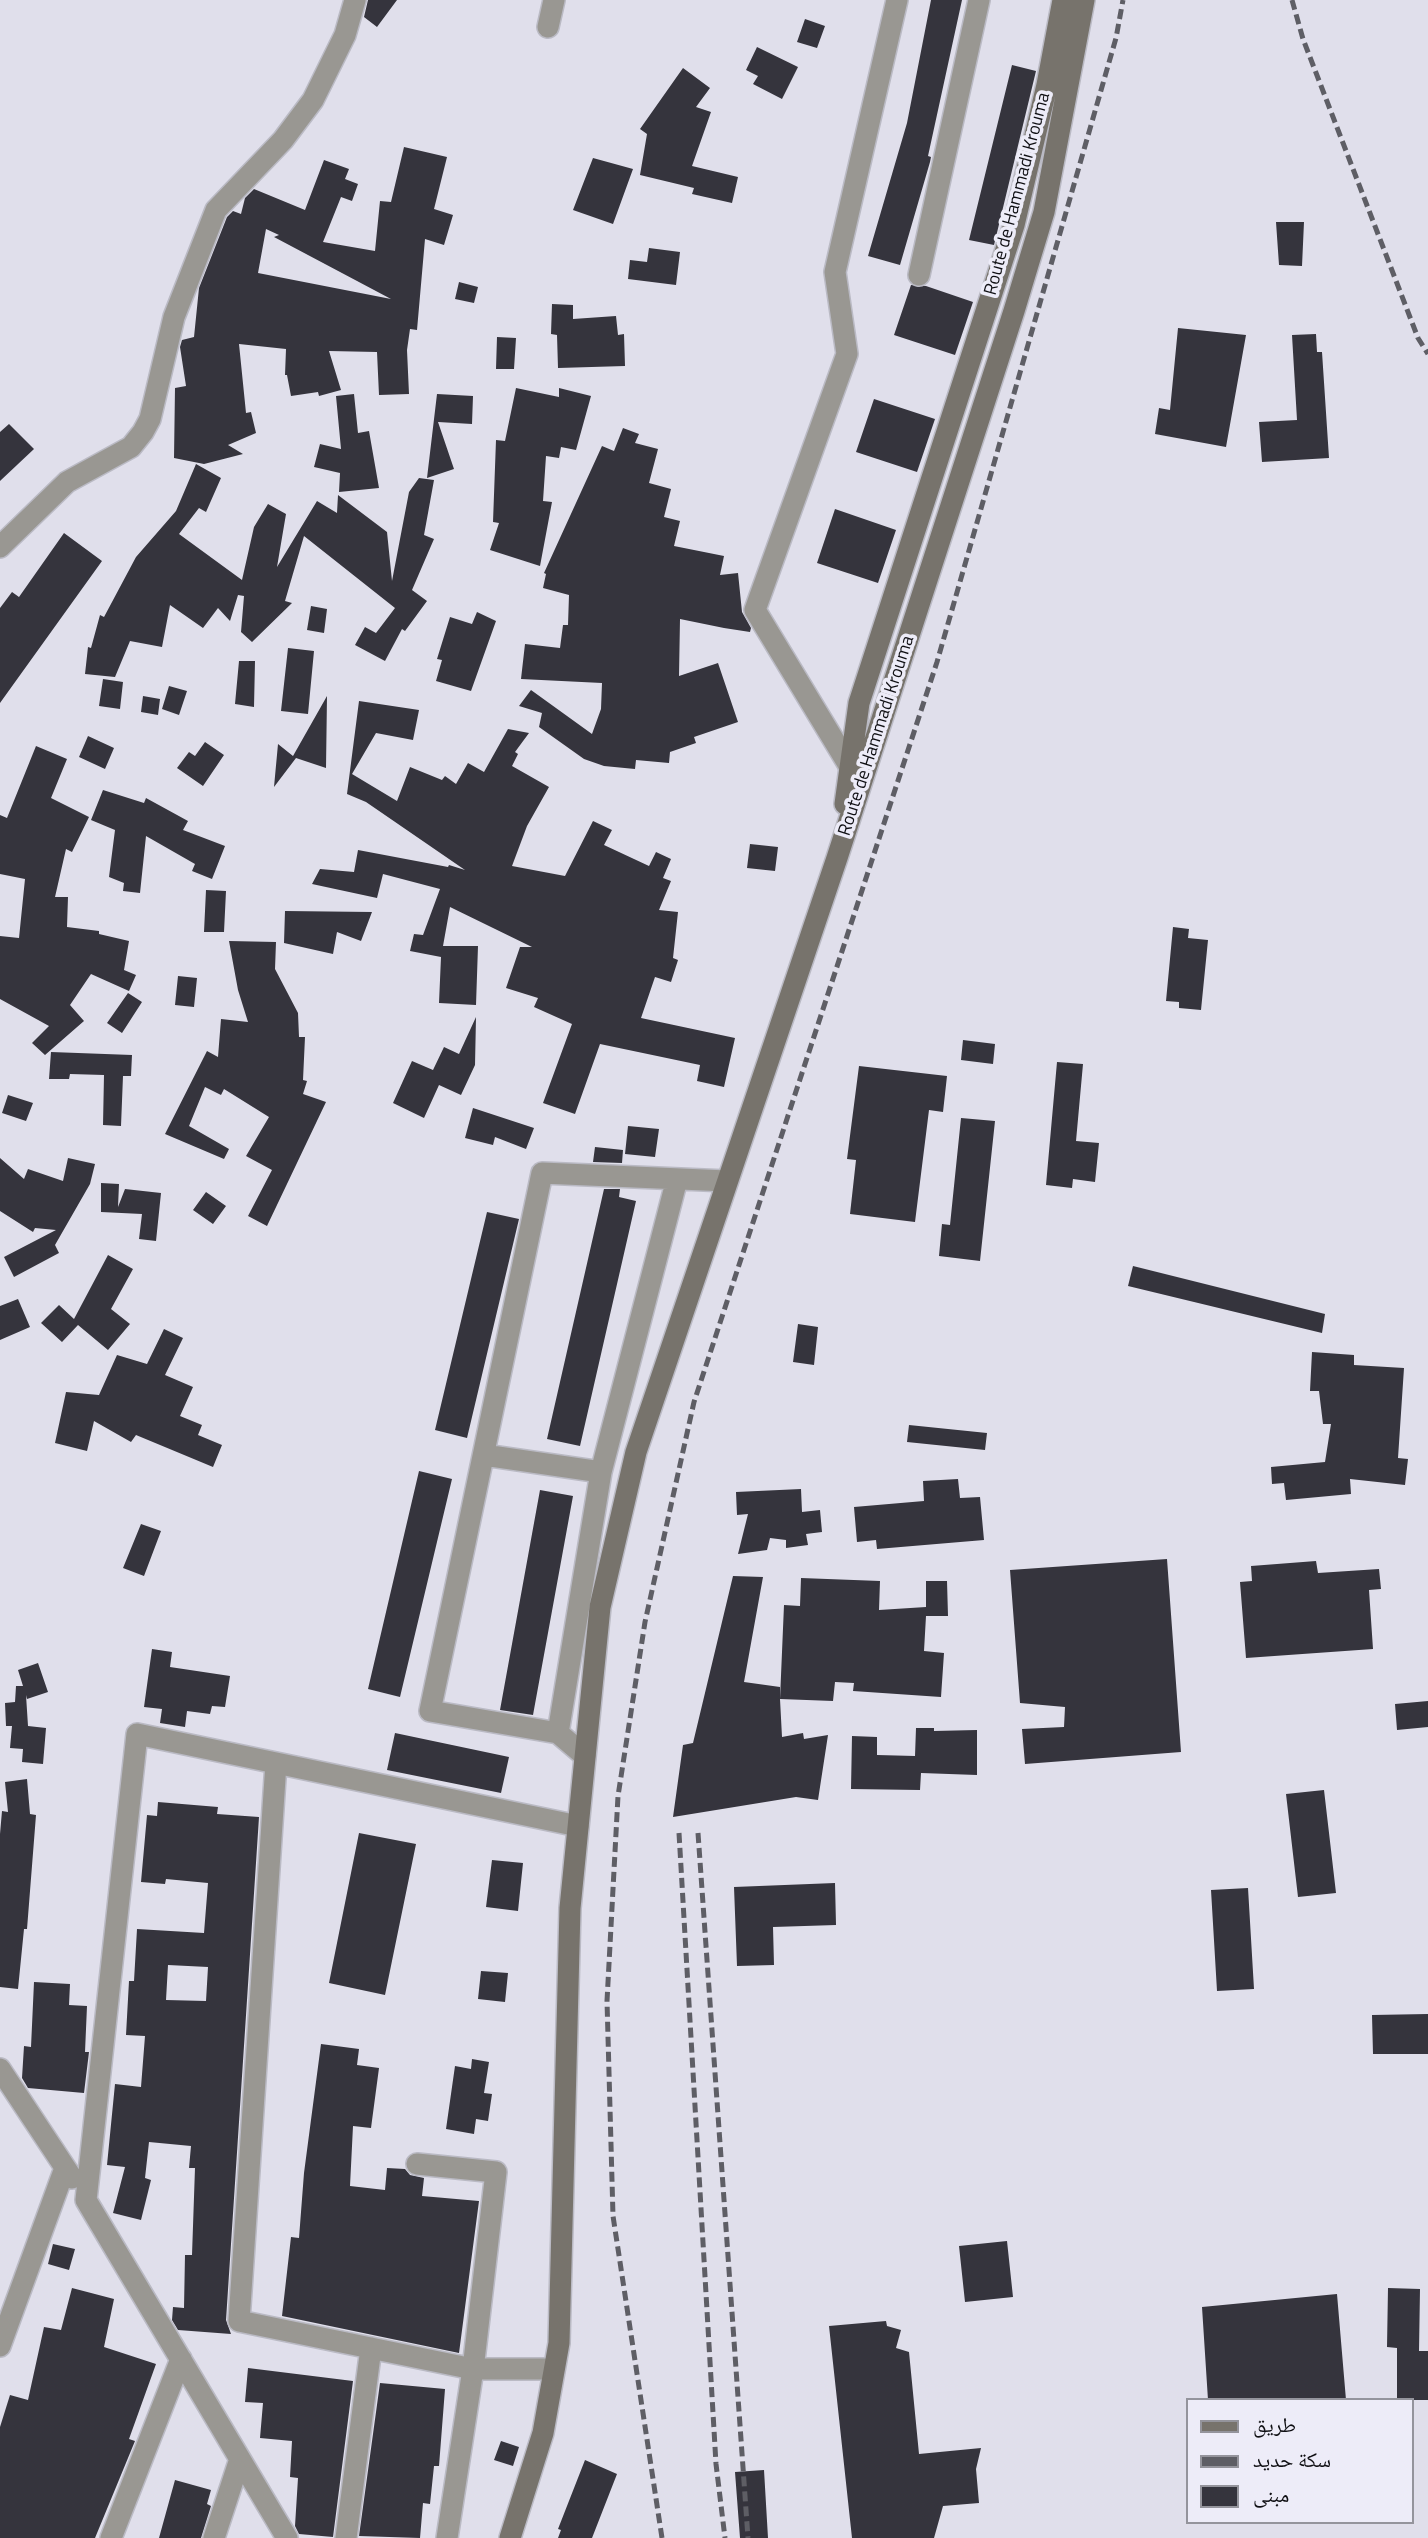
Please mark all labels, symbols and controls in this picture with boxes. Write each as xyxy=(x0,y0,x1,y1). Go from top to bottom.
street label: Route de Hammadi Krouma xyxy=(981,90,1055,298)
street label: Route de Hammadi Krouma xyxy=(834,633,920,839)
legend xyxy=(1186,2398,1414,2524)
text: طريق xyxy=(1253,2408,1296,2440)
text: سكة حديد xyxy=(1253,2443,1331,2475)
text: مبنى xyxy=(1253,2478,1289,2510)

